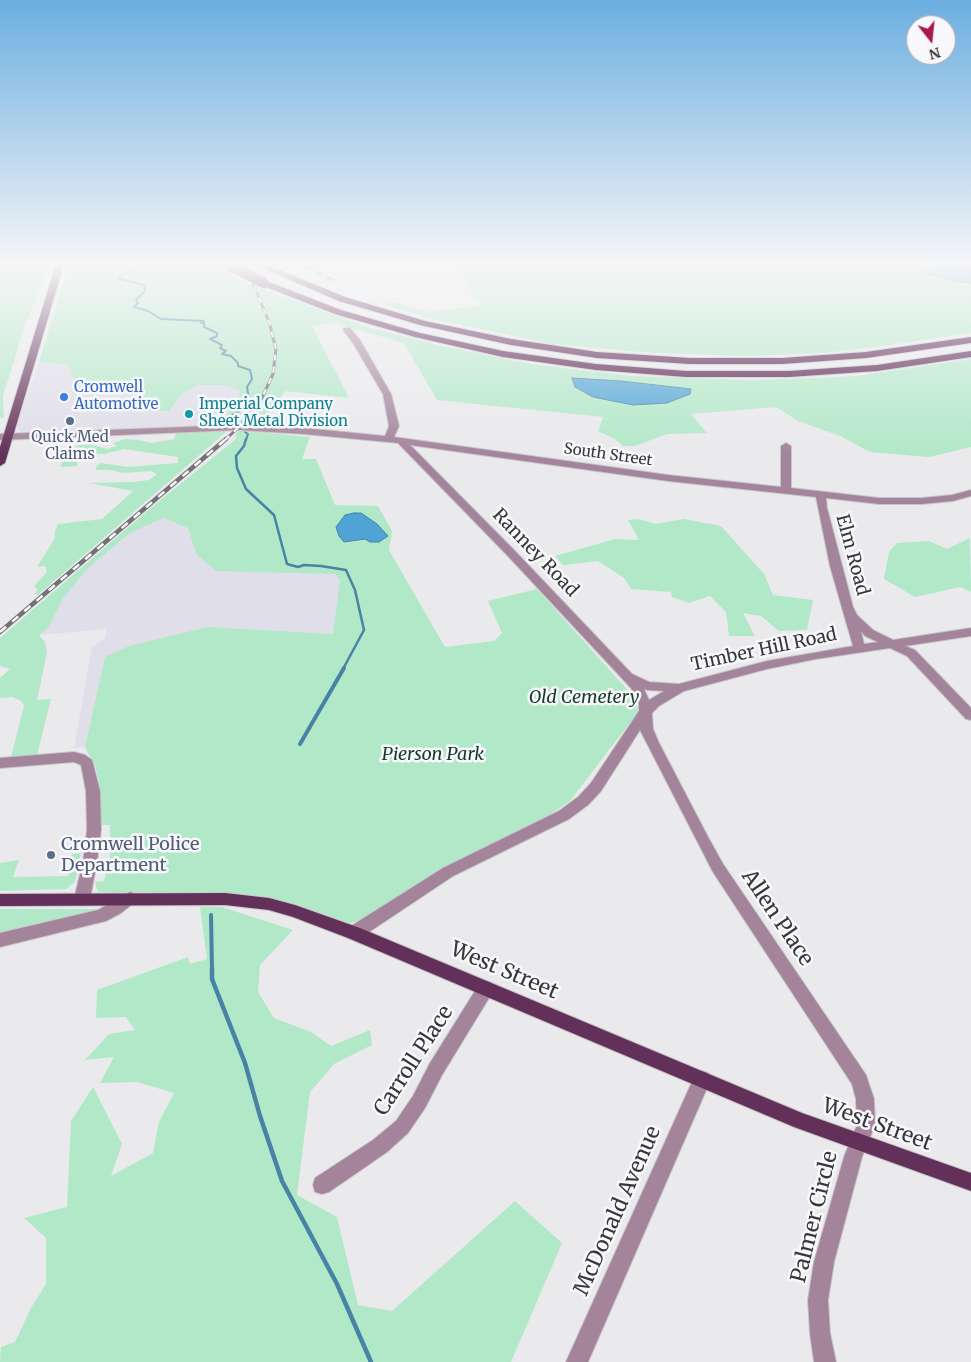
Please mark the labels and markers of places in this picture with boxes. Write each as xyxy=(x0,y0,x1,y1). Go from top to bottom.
place label: Cromwell Automotive xyxy=(74,379,158,414)
marker: Cromwell Automotive xyxy=(58,391,70,403)
place label: Imperial Company Sheet Metal Division xyxy=(199,396,348,431)
marker: Imperial Company Sheet Metal Division xyxy=(183,408,195,420)
marker: Quick Med Claims xyxy=(64,415,76,427)
place label: Quick Med Claims xyxy=(31,429,109,464)
place label: Cromwell Police Department xyxy=(61,834,199,876)
marker: Cromwell Police Department xyxy=(45,849,57,861)

